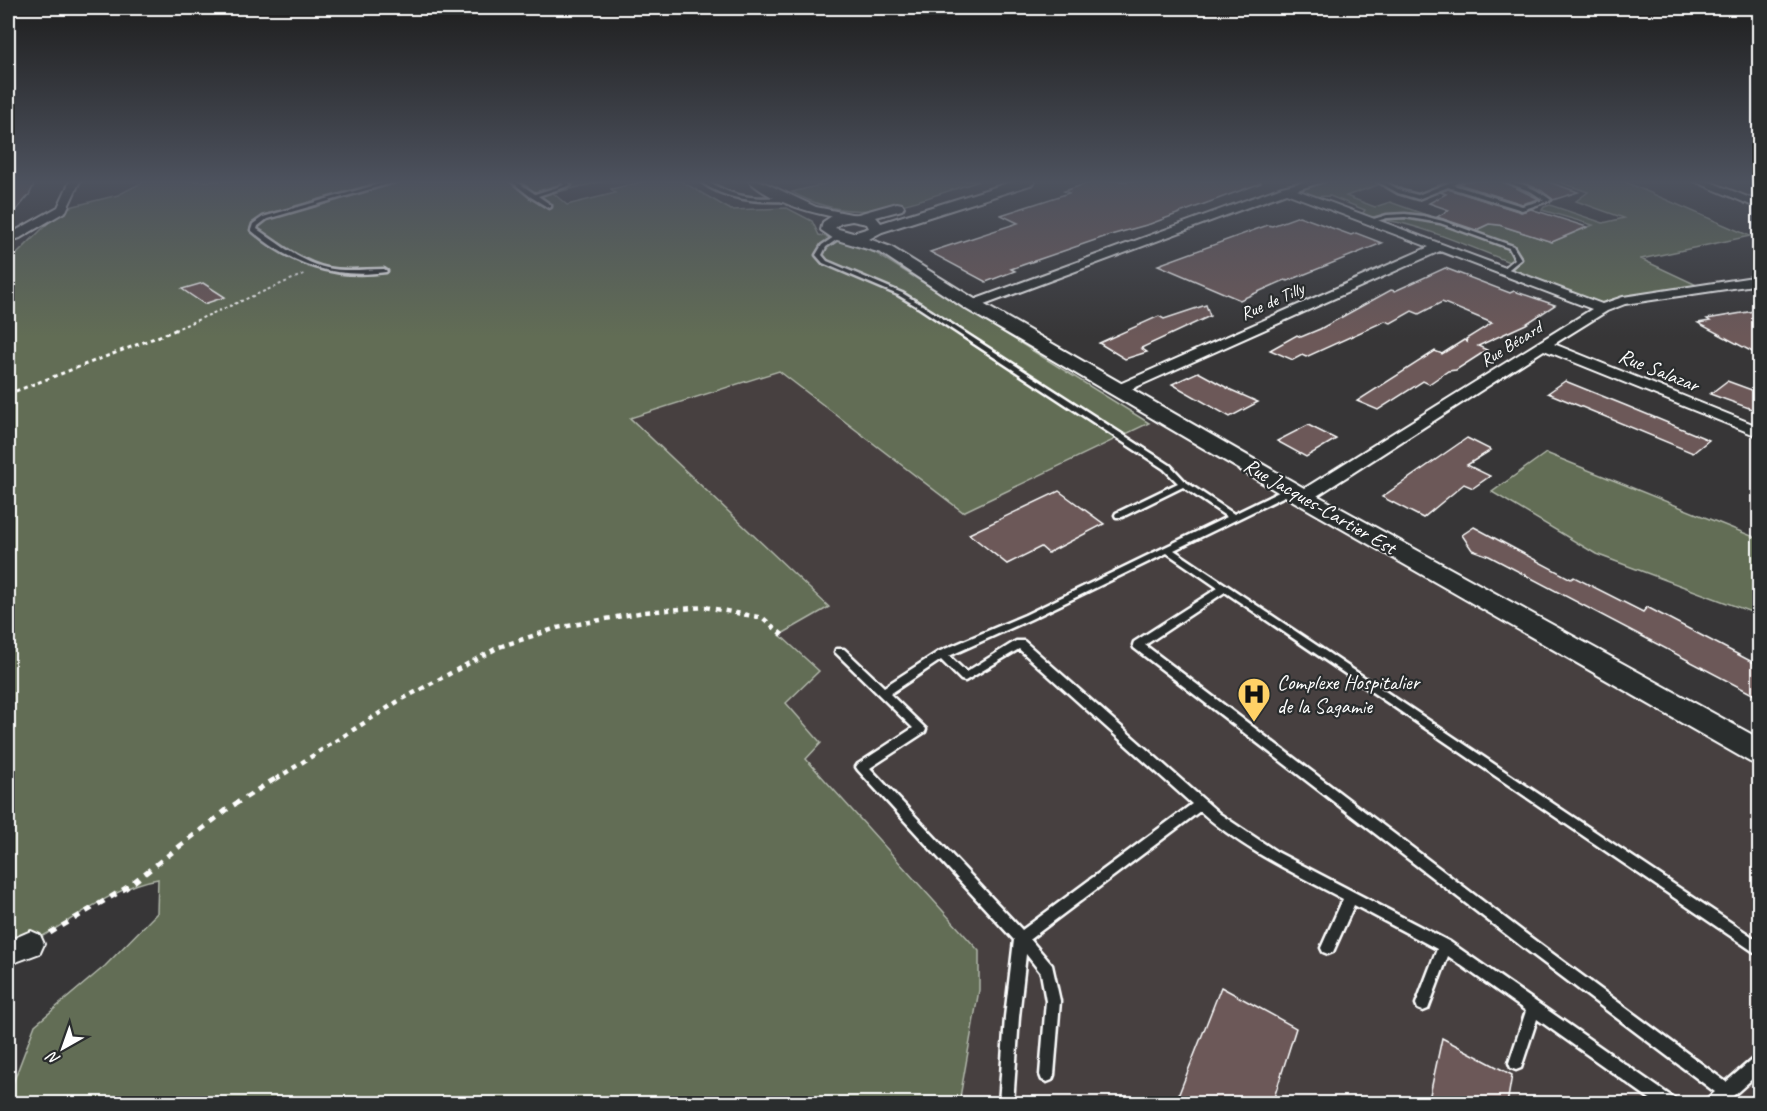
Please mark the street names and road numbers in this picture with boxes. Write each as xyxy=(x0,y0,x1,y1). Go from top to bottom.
street label: Rue de Tilly xyxy=(1237,277,1309,325)
street label: Rue Bécard xyxy=(1476,315,1549,372)
street label: Rue Salazar xyxy=(1615,342,1704,398)
street label: Rue Jacques-Cartier Est xyxy=(1239,452,1403,561)

